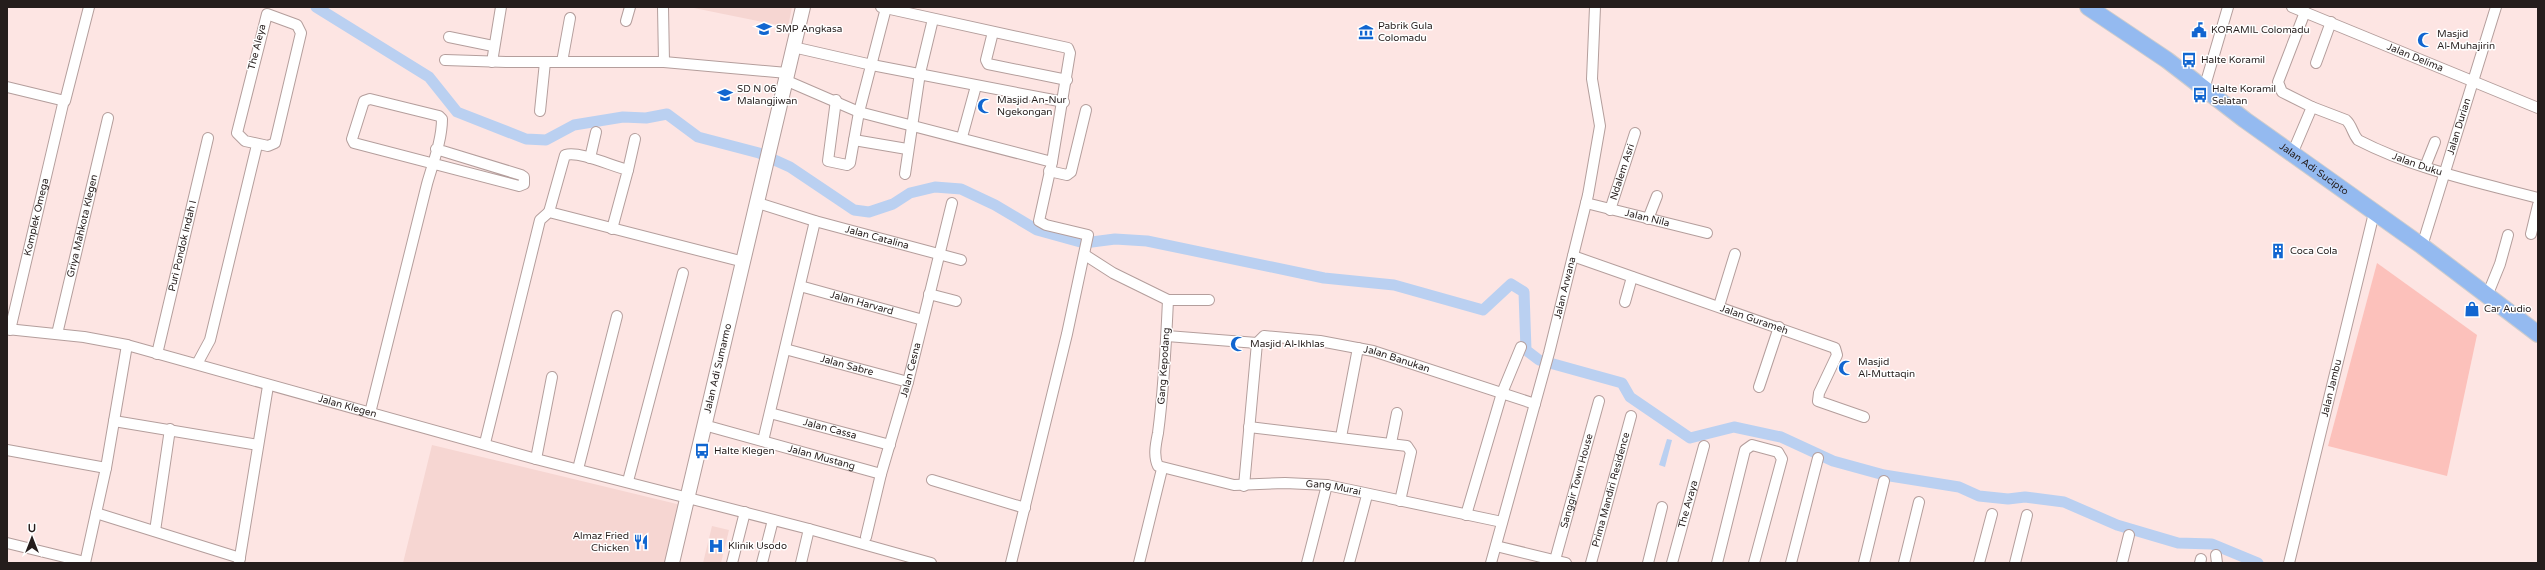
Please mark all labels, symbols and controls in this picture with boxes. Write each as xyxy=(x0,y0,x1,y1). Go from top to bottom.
school or university icon: SMP Angkasa xyxy=(755,20,773,38)
place label: Pabrik Gula Colomadu xyxy=(1378,20,1433,44)
public building icon: KORAMIL Colomadu xyxy=(2190,21,2208,39)
street label: The Aleya xyxy=(246,23,268,71)
place label: SMP Angkasa xyxy=(776,23,842,35)
museum icon: Pabrik Gula Colomadu xyxy=(1357,23,1375,41)
place label: KORAMIL Colomadu xyxy=(2211,24,2310,36)
place label: Masjid Al-Muhajirin xyxy=(2437,28,2495,52)
mosque icon: Masjid Al-Muhajirin xyxy=(2416,31,2434,49)
street label: Jalan Delima xyxy=(2385,41,2445,74)
bus stop icon: Halte Koramil xyxy=(2180,51,2198,69)
place label: Halte Koramil xyxy=(2201,54,2265,66)
place label: SD N 06 Malangjiwan xyxy=(737,83,797,107)
place label: Halte Koramil Selatan xyxy=(2212,83,2276,107)
school or university icon: SD N 06 Malangjiwan xyxy=(716,86,734,104)
bus stop icon: Halte Koramil Selatan xyxy=(2191,86,2209,104)
place label: Masjid An-Nur Ngekongan xyxy=(997,94,1067,118)
mosque icon: Masjid An-Nur Ngekongan xyxy=(976,97,994,115)
street label: Jalan Durian xyxy=(2445,97,2473,156)
street label: Jalan Adi Sucipto xyxy=(2277,140,2351,198)
street label: Ndalem Asri xyxy=(1608,142,1637,202)
street label: Jalan Duku xyxy=(2390,150,2444,178)
street label: Griya Mahkota Klegen xyxy=(65,173,100,279)
street label: Komplek Omega xyxy=(22,177,51,257)
street label: Puri Pondok Indah I xyxy=(166,199,199,293)
street label: Jalan Nila xyxy=(1624,207,1671,229)
street label: Jalan Catalina xyxy=(844,223,910,252)
building icon: Coca Cola xyxy=(2269,242,2287,260)
place label: Coca Cola xyxy=(2290,245,2337,257)
street label: Jalan Arwana xyxy=(1552,256,1579,320)
street label: Jalan Harvard xyxy=(829,289,895,317)
shop icon: Car Audio xyxy=(2463,300,2481,318)
street label: Jalan Gurameh xyxy=(1719,302,1790,337)
place label: Car Audio xyxy=(2484,303,2531,315)
street label: Jalan Adi Sumarmo xyxy=(701,322,734,414)
street label: Gang Kepodang xyxy=(1155,327,1173,405)
mosque icon: Masjid Al-Ikhlas xyxy=(1229,335,1247,353)
place label: Masjid Al-Ikhlas xyxy=(1250,338,1325,350)
street label: Jalan Cesna xyxy=(898,341,923,399)
street label: Jalan Banukan xyxy=(1363,343,1431,375)
street label: Jalan Sabre xyxy=(819,353,875,379)
place label: Masjid Al-Muttaqin xyxy=(1858,356,1915,380)
street label: Jalan Jambu xyxy=(2319,358,2344,418)
mosque icon: Masjid Al-Muttaqin xyxy=(1837,359,1855,377)
street label: Jalan Klegen xyxy=(317,393,378,420)
street label: Jalan Cassa xyxy=(802,416,858,442)
street label: Prima Mandiri Residence xyxy=(1590,430,1632,549)
street label: Sanggir Town House xyxy=(1558,432,1596,530)
bus stop icon: Halte Klegen xyxy=(693,442,711,460)
street label: Jalan Mustang xyxy=(787,443,857,473)
place label: Halte Klegen xyxy=(714,445,775,457)
street label: Gang Murai xyxy=(1305,478,1362,498)
street label: The Avaya xyxy=(1676,479,1700,529)
north arrow xyxy=(12,518,52,558)
text: U xyxy=(28,522,36,535)
place label: Almaz Fried Chicken xyxy=(573,530,629,554)
restaurant icon: Almaz Fried Chicken xyxy=(632,533,650,551)
hospital icon: Klinik Usodo xyxy=(707,537,725,555)
place label: Klinik Usodo xyxy=(728,540,787,552)

